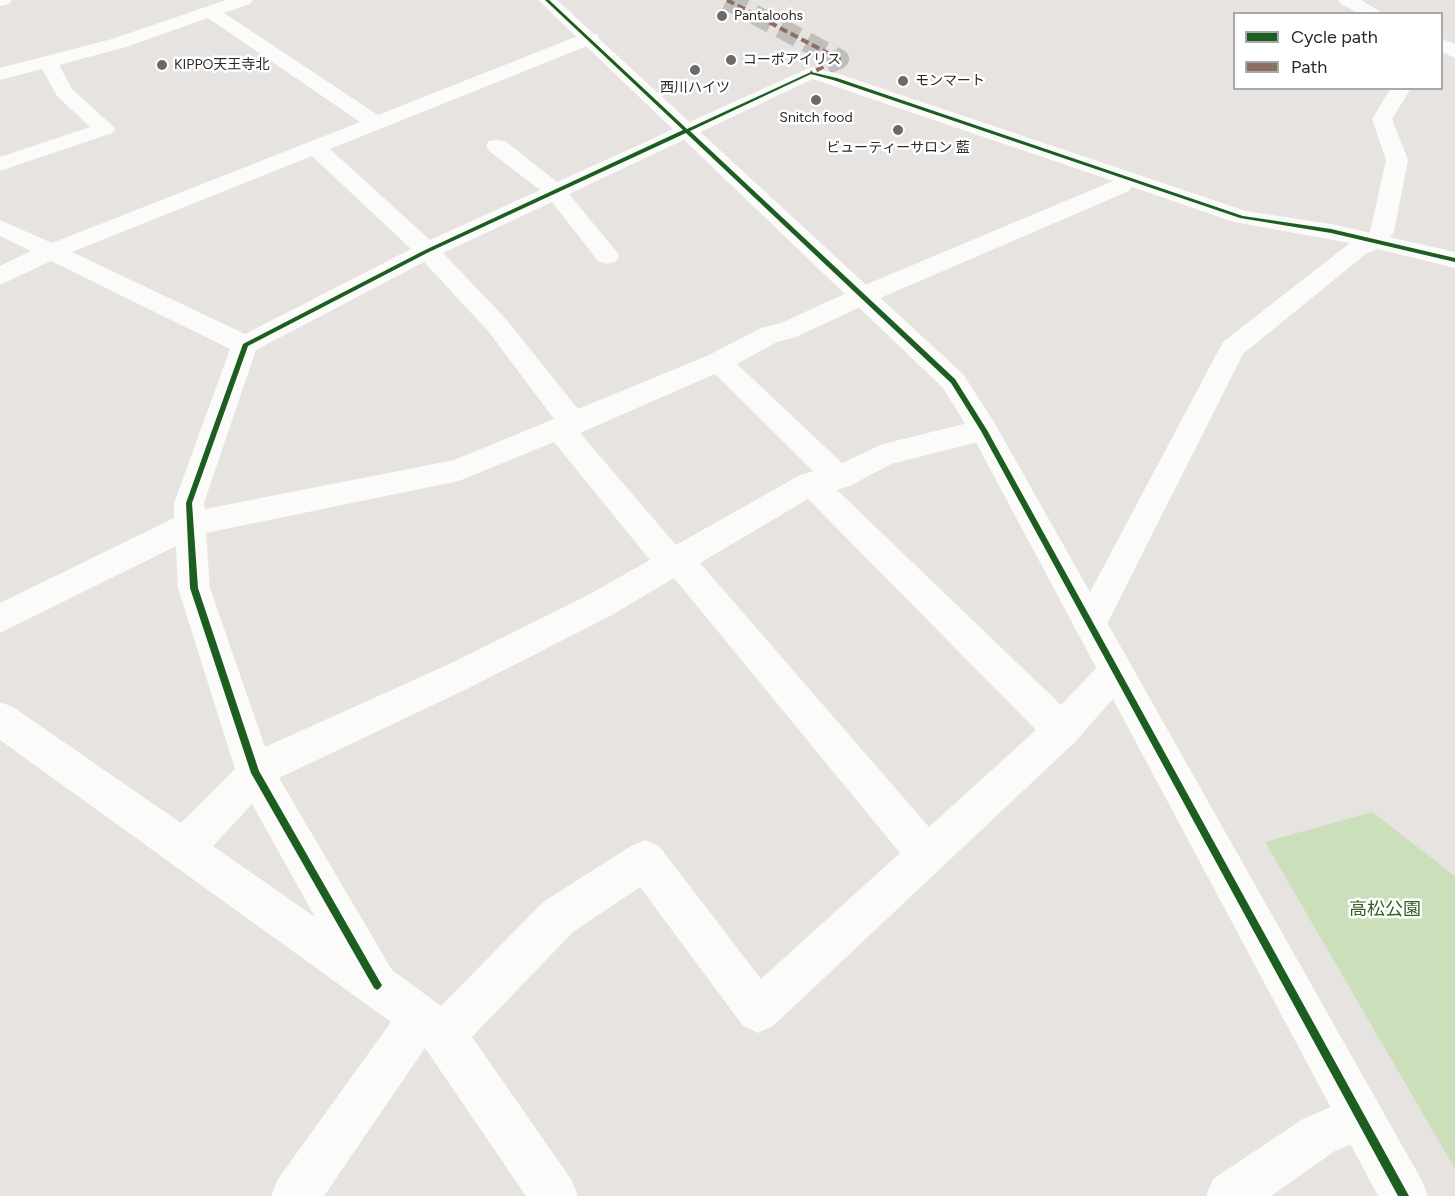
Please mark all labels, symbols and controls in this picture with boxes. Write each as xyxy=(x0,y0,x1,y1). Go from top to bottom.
place label: Pantaloohs xyxy=(734,8,803,24)
marker: Pantaloohs xyxy=(715,9,729,23)
legend xyxy=(1233,12,1443,90)
text: Cycle path xyxy=(1291,26,1378,48)
place label: コーポアイリス xyxy=(743,52,841,68)
marker: コーポアイリス xyxy=(724,53,738,67)
text: Path xyxy=(1291,56,1327,78)
place label: KIPPO天王寺北 xyxy=(174,57,269,73)
marker: KIPPO天王寺北 xyxy=(155,58,169,72)
marker: 西川ハイツ xyxy=(688,63,702,77)
place label: モンマート xyxy=(915,73,985,89)
marker: モンマート xyxy=(896,74,910,88)
place label: 西川ハイツ xyxy=(660,80,730,96)
marker: Snitch food xyxy=(809,93,823,107)
place label: Snitch food xyxy=(779,110,853,126)
marker: ビューティーサロン 藍 xyxy=(891,123,905,137)
place label: ビューティーサロン 藍 xyxy=(826,140,970,156)
park label: 高松公園 xyxy=(1349,899,1421,921)

